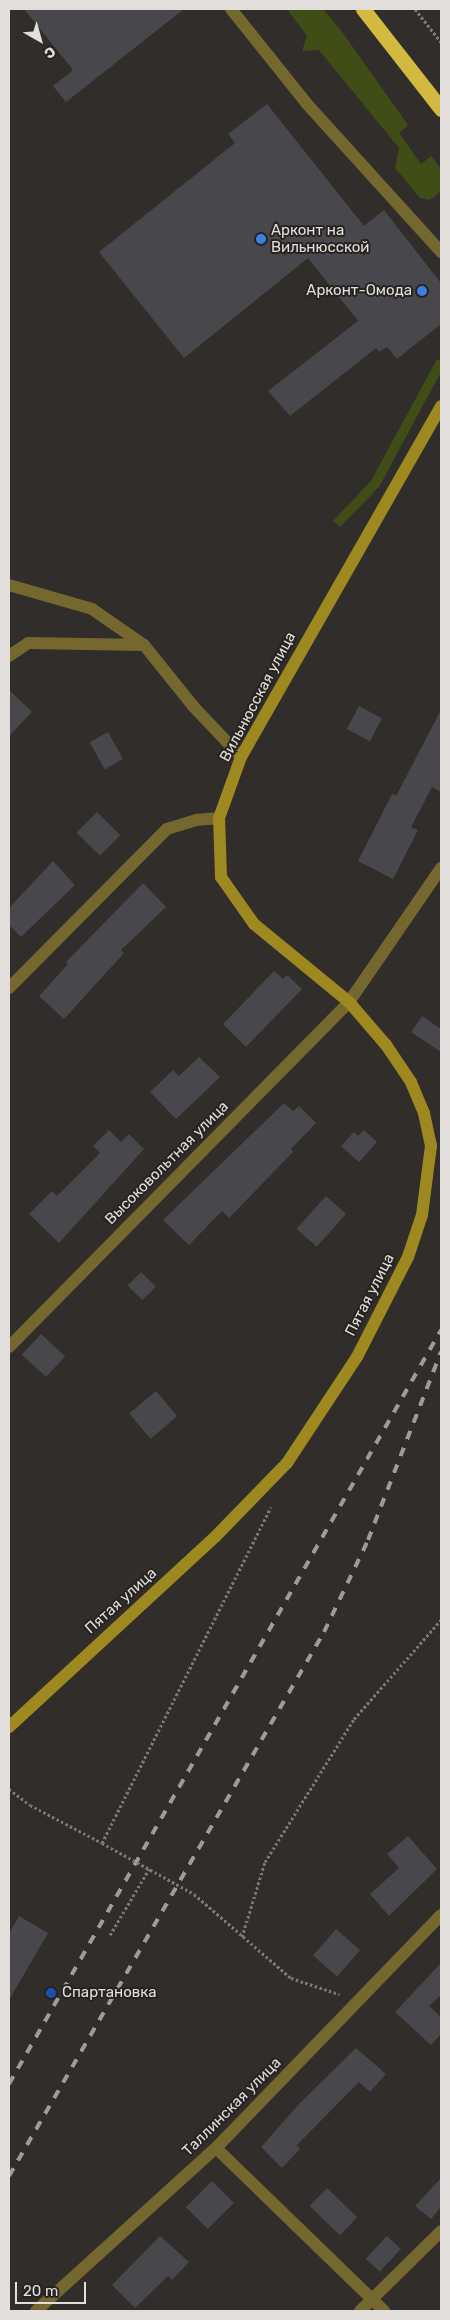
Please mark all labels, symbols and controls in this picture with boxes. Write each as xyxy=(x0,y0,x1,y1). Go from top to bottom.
north arrow xyxy=(15,15,65,65)
text: С xyxy=(40,42,59,62)
place label: Арконт на Вильнюсской xyxy=(271,221,369,256)
marker: Арконт на Вильнюсской xyxy=(255,233,267,245)
place label: Арконт-Омода xyxy=(306,282,412,300)
marker: Арконт-Омода xyxy=(416,285,428,297)
street label: Вильнюсская улица xyxy=(216,629,300,765)
street label: Высоковольтная улица xyxy=(102,1098,232,1228)
street label: Пятая улица xyxy=(342,1251,398,1339)
street label: Пятая улица xyxy=(82,1564,160,1638)
place label: Спартановка xyxy=(62,1984,157,2002)
marker: Спартановка xyxy=(44,1986,58,2000)
street label: Таллинская улица xyxy=(179,2054,285,2160)
scale bar xyxy=(18,2272,89,2304)
text: 20 m xyxy=(23,2282,58,2300)

